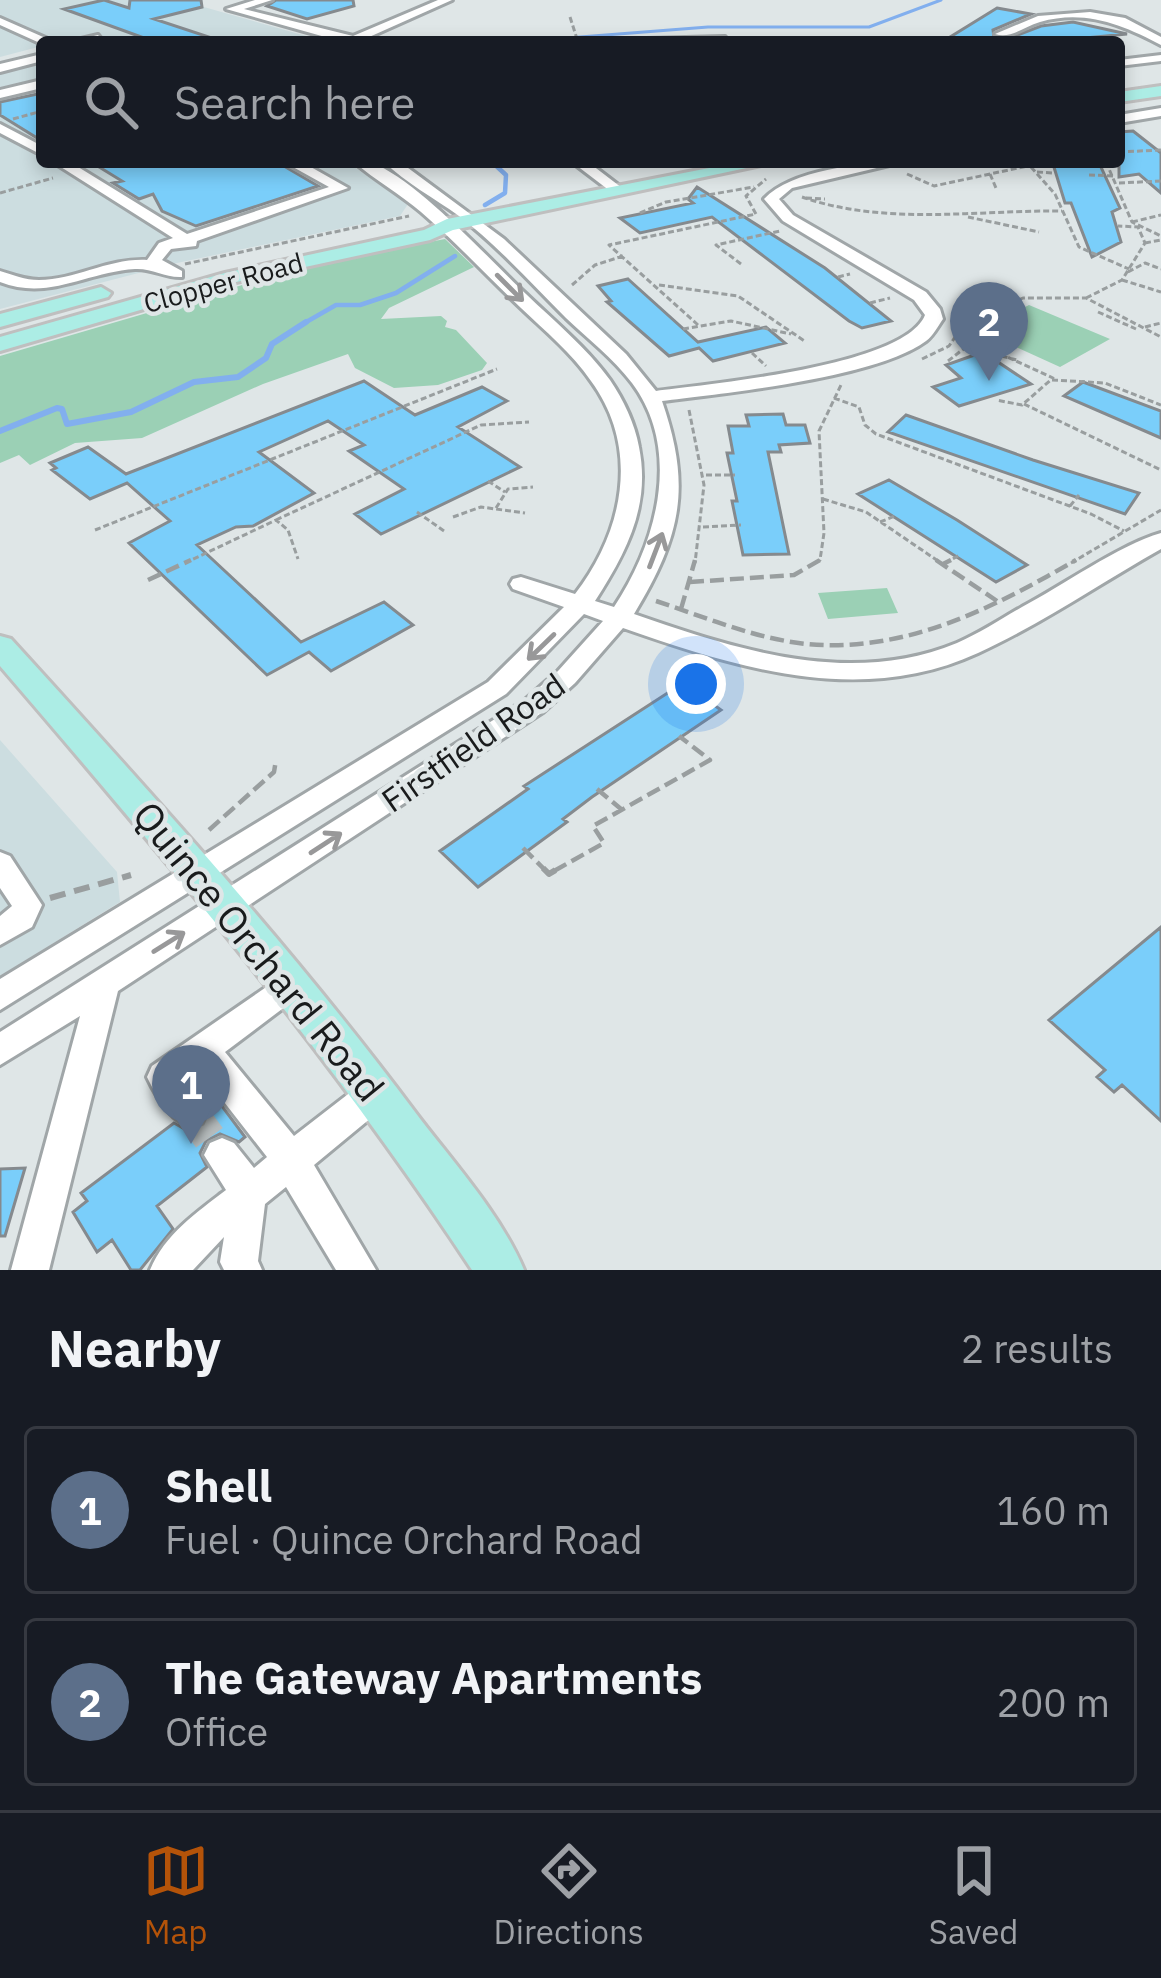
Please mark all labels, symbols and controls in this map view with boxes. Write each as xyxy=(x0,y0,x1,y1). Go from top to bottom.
search box xyxy=(36,36,1125,168)
icon: search xyxy=(78,69,144,135)
text: Search here xyxy=(174,73,415,131)
street label: Clopper Road xyxy=(139,244,307,320)
one-way arrow xyxy=(496,273,524,302)
pin: 2 xyxy=(950,282,1028,381)
one-way arrow xyxy=(647,533,669,570)
one-way arrow xyxy=(527,633,556,661)
your location xyxy=(666,654,726,714)
street label: Firstfield Road xyxy=(373,663,573,821)
street label: Quince Orchard Road xyxy=(122,791,396,1111)
one-way arrow xyxy=(308,830,342,855)
one-way arrow xyxy=(152,930,186,954)
pin: 1 xyxy=(152,1045,230,1144)
text: Nearby xyxy=(48,1315,221,1381)
text: 2 results xyxy=(961,1323,1113,1374)
text: Shell xyxy=(165,1456,272,1514)
text: 1 xyxy=(78,1485,102,1536)
text: 160 m xyxy=(997,1485,1110,1536)
text: Fuel · Quince Orchard Road xyxy=(165,1514,643,1565)
text: The Gateway Apartments xyxy=(165,1648,703,1706)
text: 2 xyxy=(78,1677,102,1728)
text: 200 m xyxy=(997,1677,1110,1728)
text: Office xyxy=(165,1706,268,1757)
tab: Map xyxy=(143,1838,209,1953)
tab: Directions xyxy=(494,1838,644,1953)
tab: Saved xyxy=(929,1838,1018,1953)

